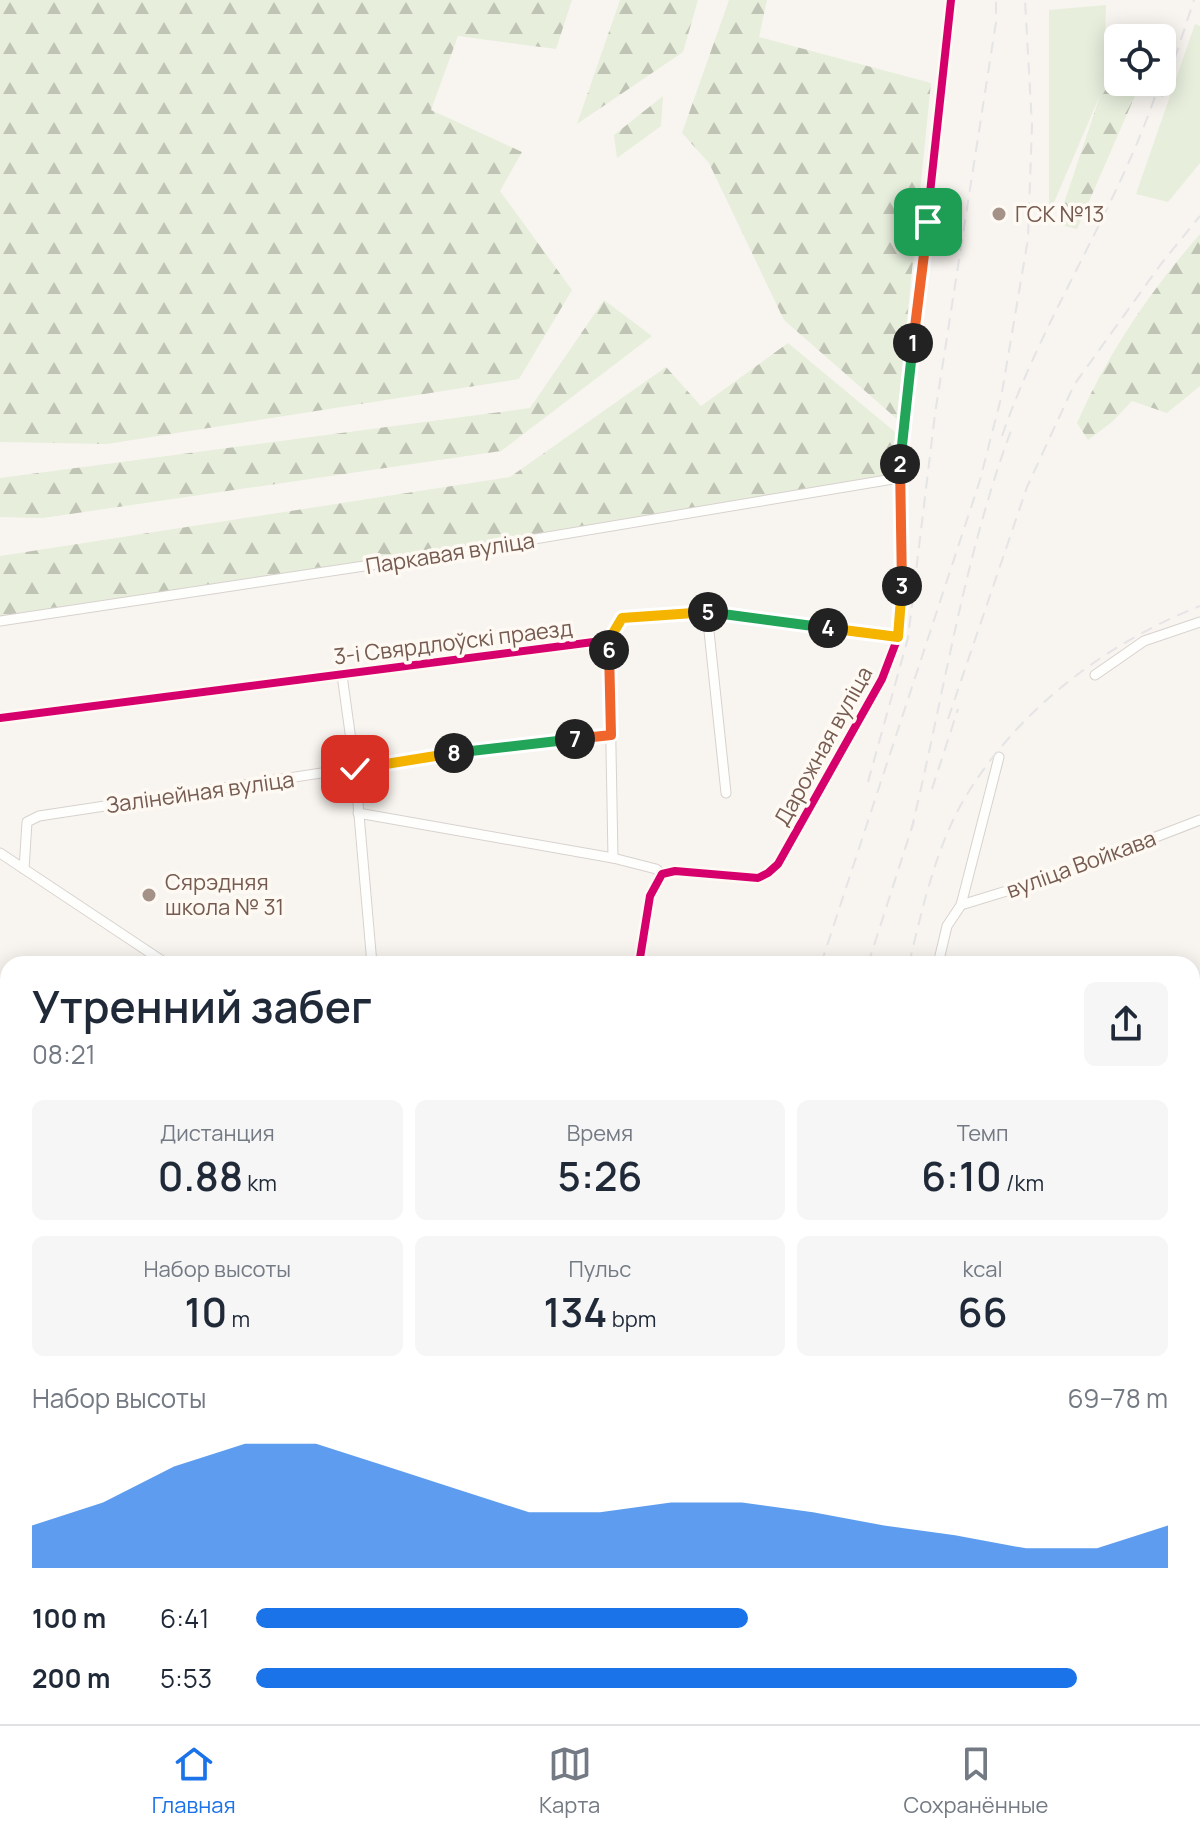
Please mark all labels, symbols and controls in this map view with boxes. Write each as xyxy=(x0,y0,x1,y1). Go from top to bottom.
map controls xyxy=(1104,24,1176,96)
button: locate xyxy=(1104,24,1176,96)
pin xyxy=(894,188,962,256)
place label: ГСК №13 xyxy=(1015,199,1105,229)
icon: arrive xyxy=(906,200,950,244)
marker: ГСК №13 xyxy=(990,205,1008,223)
pin: 1 xyxy=(893,323,933,363)
text: 1 xyxy=(908,328,918,358)
pin: 2 xyxy=(880,444,920,484)
text: 2 xyxy=(893,449,907,479)
street label: Паркавая вуліца xyxy=(363,525,537,581)
pin: 3 xyxy=(882,566,922,606)
text: 3 xyxy=(896,571,908,601)
pin: 5 xyxy=(688,592,728,632)
text: 5 xyxy=(702,597,714,627)
pin: 4 xyxy=(808,608,848,648)
street label: 3-і Свярдлоўскі праезд xyxy=(332,612,574,672)
text: 4 xyxy=(821,613,835,643)
pin: 6 xyxy=(589,630,629,670)
text: 6 xyxy=(602,635,616,665)
street label: Дарожная вуліца xyxy=(767,661,879,831)
pin: 7 xyxy=(555,719,595,759)
text: 7 xyxy=(569,724,581,754)
pin: 8 xyxy=(434,733,474,773)
pin xyxy=(321,735,389,803)
text: 8 xyxy=(447,738,461,768)
icon: check xyxy=(333,747,377,791)
street label: Залінейная вуліца xyxy=(104,764,296,820)
street label: вуліца Войкава xyxy=(1002,823,1160,905)
place label: Сярэдняя школа № 31 xyxy=(165,867,284,922)
marker: Сярэдняя школа № 31 xyxy=(140,886,158,904)
text: Утренний забег xyxy=(32,976,372,1036)
button: share xyxy=(1084,982,1168,1066)
text: 08:21 xyxy=(32,1036,96,1072)
text: Дистанция xyxy=(160,1118,275,1148)
text: Время xyxy=(567,1118,633,1148)
text: Темп xyxy=(957,1118,1009,1148)
text: 0.88 xyxy=(158,1148,243,1203)
text: 5:26 xyxy=(558,1148,642,1203)
text: 6:10 xyxy=(921,1148,1002,1203)
text: km xyxy=(243,1168,277,1198)
text: /km xyxy=(1002,1168,1044,1198)
text: Набор высоты xyxy=(144,1254,291,1284)
text: Пульс xyxy=(569,1254,631,1284)
text: kcal xyxy=(963,1254,1003,1284)
text: 10 xyxy=(185,1284,227,1339)
text: 134 xyxy=(544,1284,607,1339)
text: 66 xyxy=(958,1284,1008,1339)
text: m xyxy=(227,1304,250,1334)
text: bpm xyxy=(607,1304,656,1334)
text: Набор высоты xyxy=(32,1380,206,1416)
text: 69–78 m xyxy=(1067,1380,1168,1416)
text: 100 m xyxy=(32,1600,106,1636)
text: 6:41 xyxy=(160,1600,209,1636)
text: 200 m xyxy=(32,1660,110,1696)
text: 5:53 xyxy=(160,1660,212,1696)
tab: Главная xyxy=(152,1742,236,1820)
tab: Карта xyxy=(539,1742,600,1820)
tab: Сохранённые xyxy=(903,1742,1048,1820)

